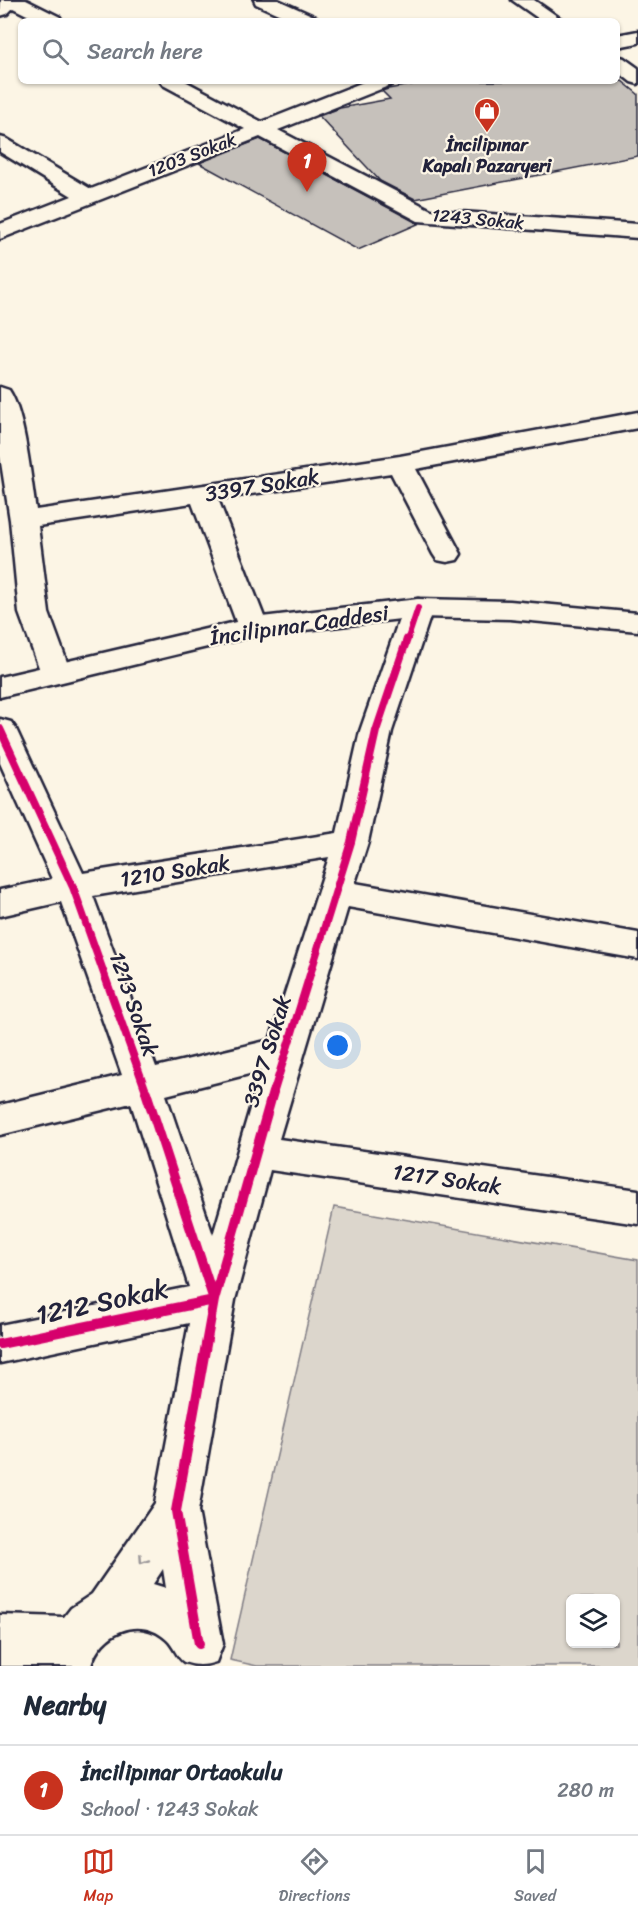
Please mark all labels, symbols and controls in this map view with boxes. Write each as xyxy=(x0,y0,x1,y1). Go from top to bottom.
search box xyxy=(18,18,620,84)
text: Search here xyxy=(87,32,203,71)
icon: search xyxy=(39,35,72,68)
shop icon: İncilipınar Kapalı Pazaryeri xyxy=(472,96,502,134)
street label: 1203 Sokak xyxy=(143,123,241,187)
place label: İncilipınar Kapalı Pazaryeri xyxy=(422,129,552,182)
pin: 1 xyxy=(288,142,326,192)
street label: 1243 Sokak xyxy=(431,199,526,239)
street label: 3397 Sokak xyxy=(202,457,322,513)
street label: İncilipınar Caddesi xyxy=(206,593,392,657)
street label: 1210 Sokak xyxy=(117,843,233,899)
street label: 1213 Sokak xyxy=(98,946,170,1062)
street label: 3397 Sokak xyxy=(231,990,303,1112)
your location xyxy=(323,1031,352,1060)
street label: 1217 Sokak xyxy=(390,1152,504,1206)
street label: 1212 Sokak xyxy=(31,1264,173,1339)
one-way arrow xyxy=(139,1553,150,1564)
map controls xyxy=(566,1594,620,1648)
button: layers xyxy=(566,1594,620,1648)
text: Nearby xyxy=(24,1682,106,1728)
text: İncilipınar Ortaokulu xyxy=(81,1753,283,1792)
text: 1 xyxy=(39,1773,48,1808)
text: 280 m xyxy=(557,1773,614,1808)
text: School · 1243 Sokak xyxy=(81,1792,259,1827)
tab: Map xyxy=(82,1845,115,1910)
tab: Directions xyxy=(279,1845,350,1910)
tab: Saved xyxy=(514,1845,556,1910)

